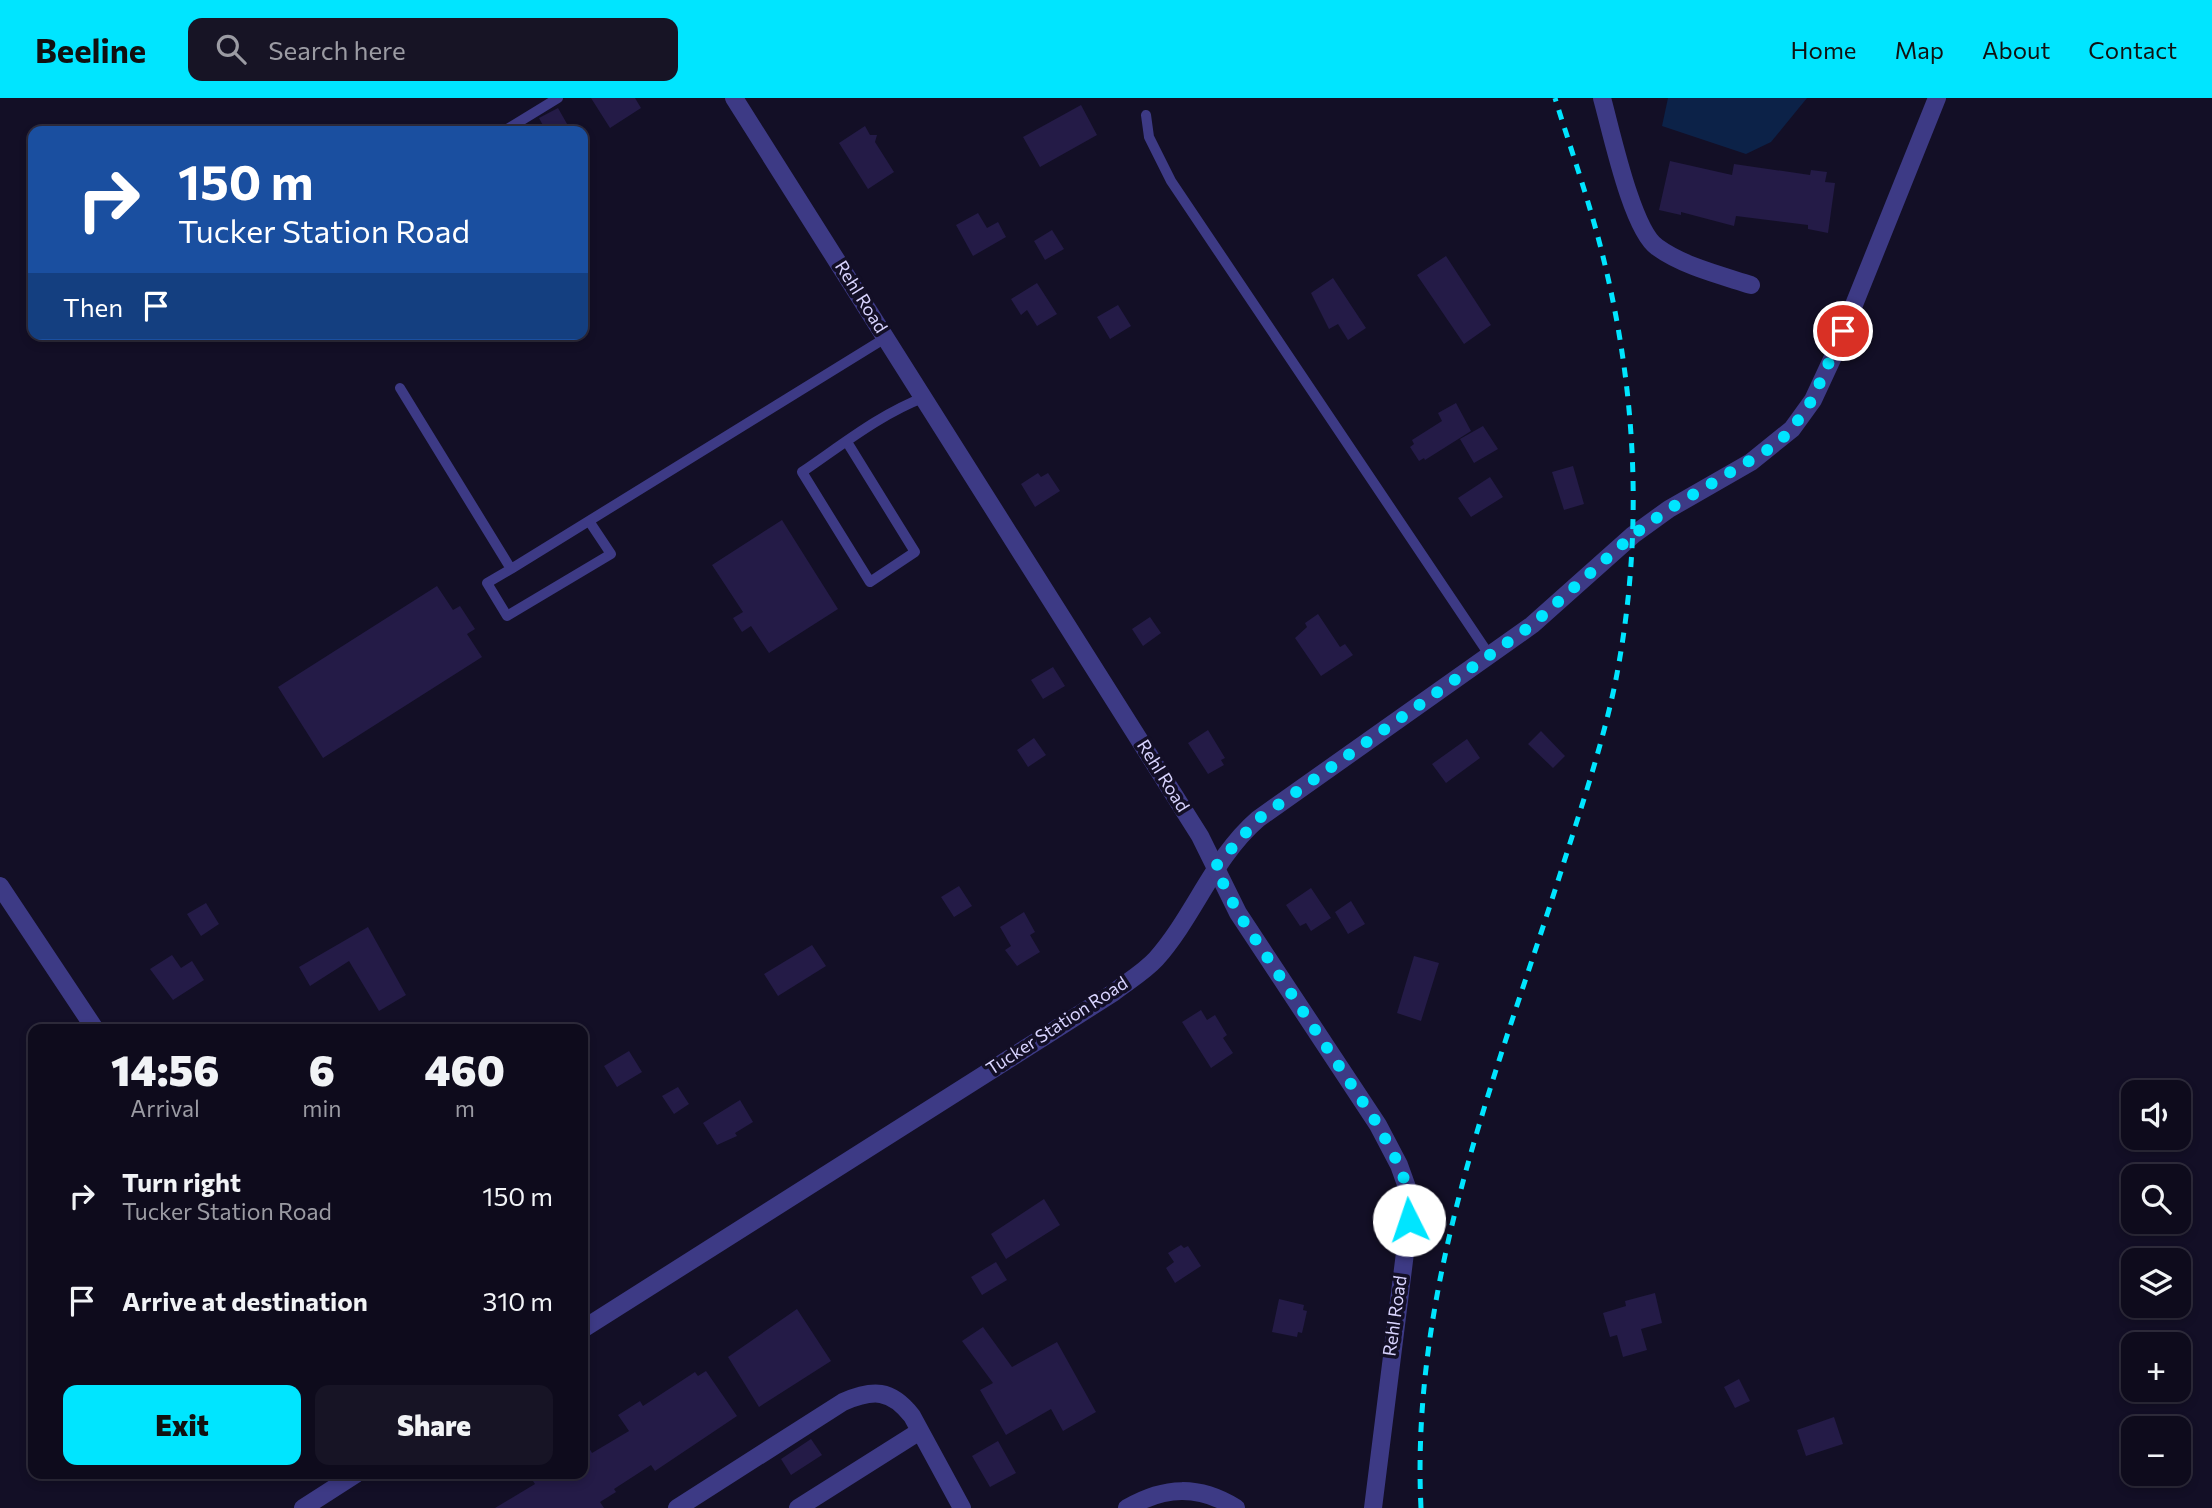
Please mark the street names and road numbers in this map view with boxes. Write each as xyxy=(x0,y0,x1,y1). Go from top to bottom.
street label: Rehl Road xyxy=(831,256,893,337)
street label: Rehl Road xyxy=(1133,735,1195,816)
street label: Tucker Station Road xyxy=(982,971,1131,1079)
street label: Rehl Road xyxy=(1377,1274,1411,1358)

